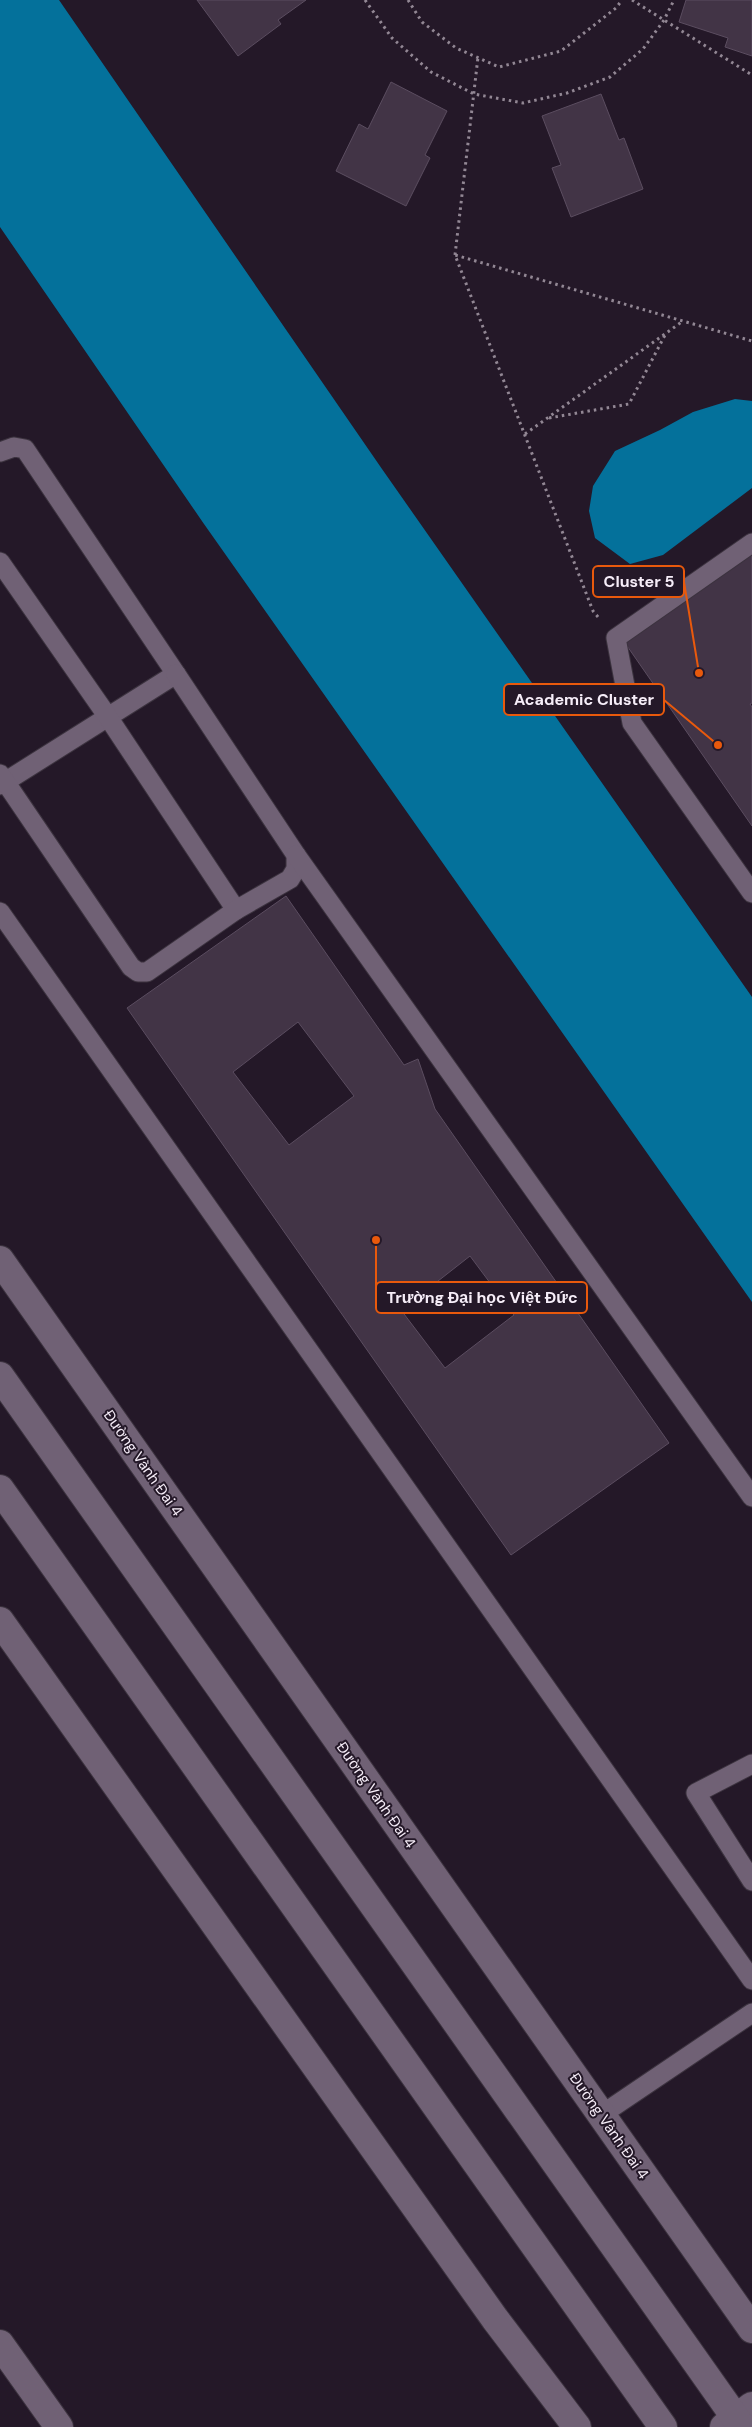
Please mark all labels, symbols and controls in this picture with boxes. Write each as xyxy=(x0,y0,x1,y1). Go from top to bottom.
callout: Cluster 5 xyxy=(593,566,684,597)
text: Cluster 5 xyxy=(604,571,674,592)
callout: Academic Cluster xyxy=(504,684,664,715)
text: Academic Cluster xyxy=(514,689,655,710)
callout: Trường Đại học Việt Đức xyxy=(376,1282,587,1313)
text: Trường Đại học Việt Đức xyxy=(386,1287,578,1308)
street label: Đường Vành Đai 4 xyxy=(99,1406,187,1520)
street label: Đường Vành Đai 4 xyxy=(332,1738,420,1852)
street label: Đường Vành Đai 4 xyxy=(565,2069,653,2183)

